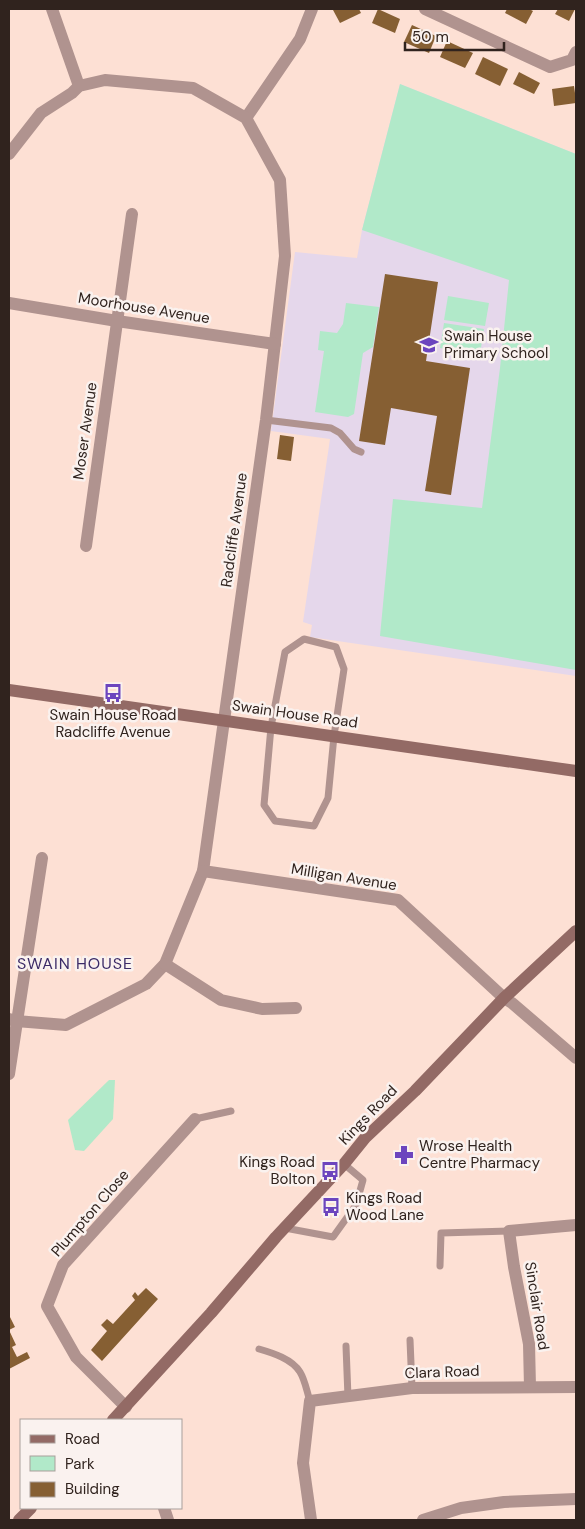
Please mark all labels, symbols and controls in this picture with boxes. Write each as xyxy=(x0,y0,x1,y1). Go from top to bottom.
scale bar xyxy=(405,20,504,52)
text: 50 m xyxy=(412,27,449,47)
street label: Moorhouse Avenue xyxy=(77,288,211,328)
place label: Swain House Primary School xyxy=(444,326,548,363)
school or university icon: Swain House Primary School xyxy=(418,334,440,356)
street label: Moser Avenue xyxy=(68,381,102,481)
street label: Radcliffe Avenue xyxy=(216,472,252,588)
bus stop icon: Swain House Road Radcliffe Avenue xyxy=(102,682,124,704)
street label: Swain House Road xyxy=(231,695,359,733)
place label: Swain House Road Radcliffe Avenue xyxy=(50,705,176,742)
street label: Milligan Avenue xyxy=(290,859,398,895)
district label: SWAIN HOUSE xyxy=(17,953,133,974)
street label: Kings Road xyxy=(334,1081,402,1149)
place label: Wrose Health Centre Pharmacy xyxy=(419,1136,541,1173)
pharmacy icon: Wrose Health Centre Pharmacy xyxy=(393,1144,415,1166)
place label: Kings Road Bolton xyxy=(239,1152,315,1189)
bus stop icon: Kings Road Bolton xyxy=(319,1160,341,1182)
street label: Plumpton Close xyxy=(47,1165,133,1261)
place label: Kings Road Wood Lane xyxy=(346,1188,424,1225)
bus stop icon: Kings Road Wood Lane xyxy=(320,1196,342,1218)
street label: Sinclair Road xyxy=(520,1260,554,1352)
street label: Clara Road xyxy=(404,1361,480,1383)
legend xyxy=(20,1419,182,1509)
text: Road xyxy=(65,1429,100,1449)
text: Park xyxy=(65,1454,95,1474)
text: Building xyxy=(65,1479,120,1499)

